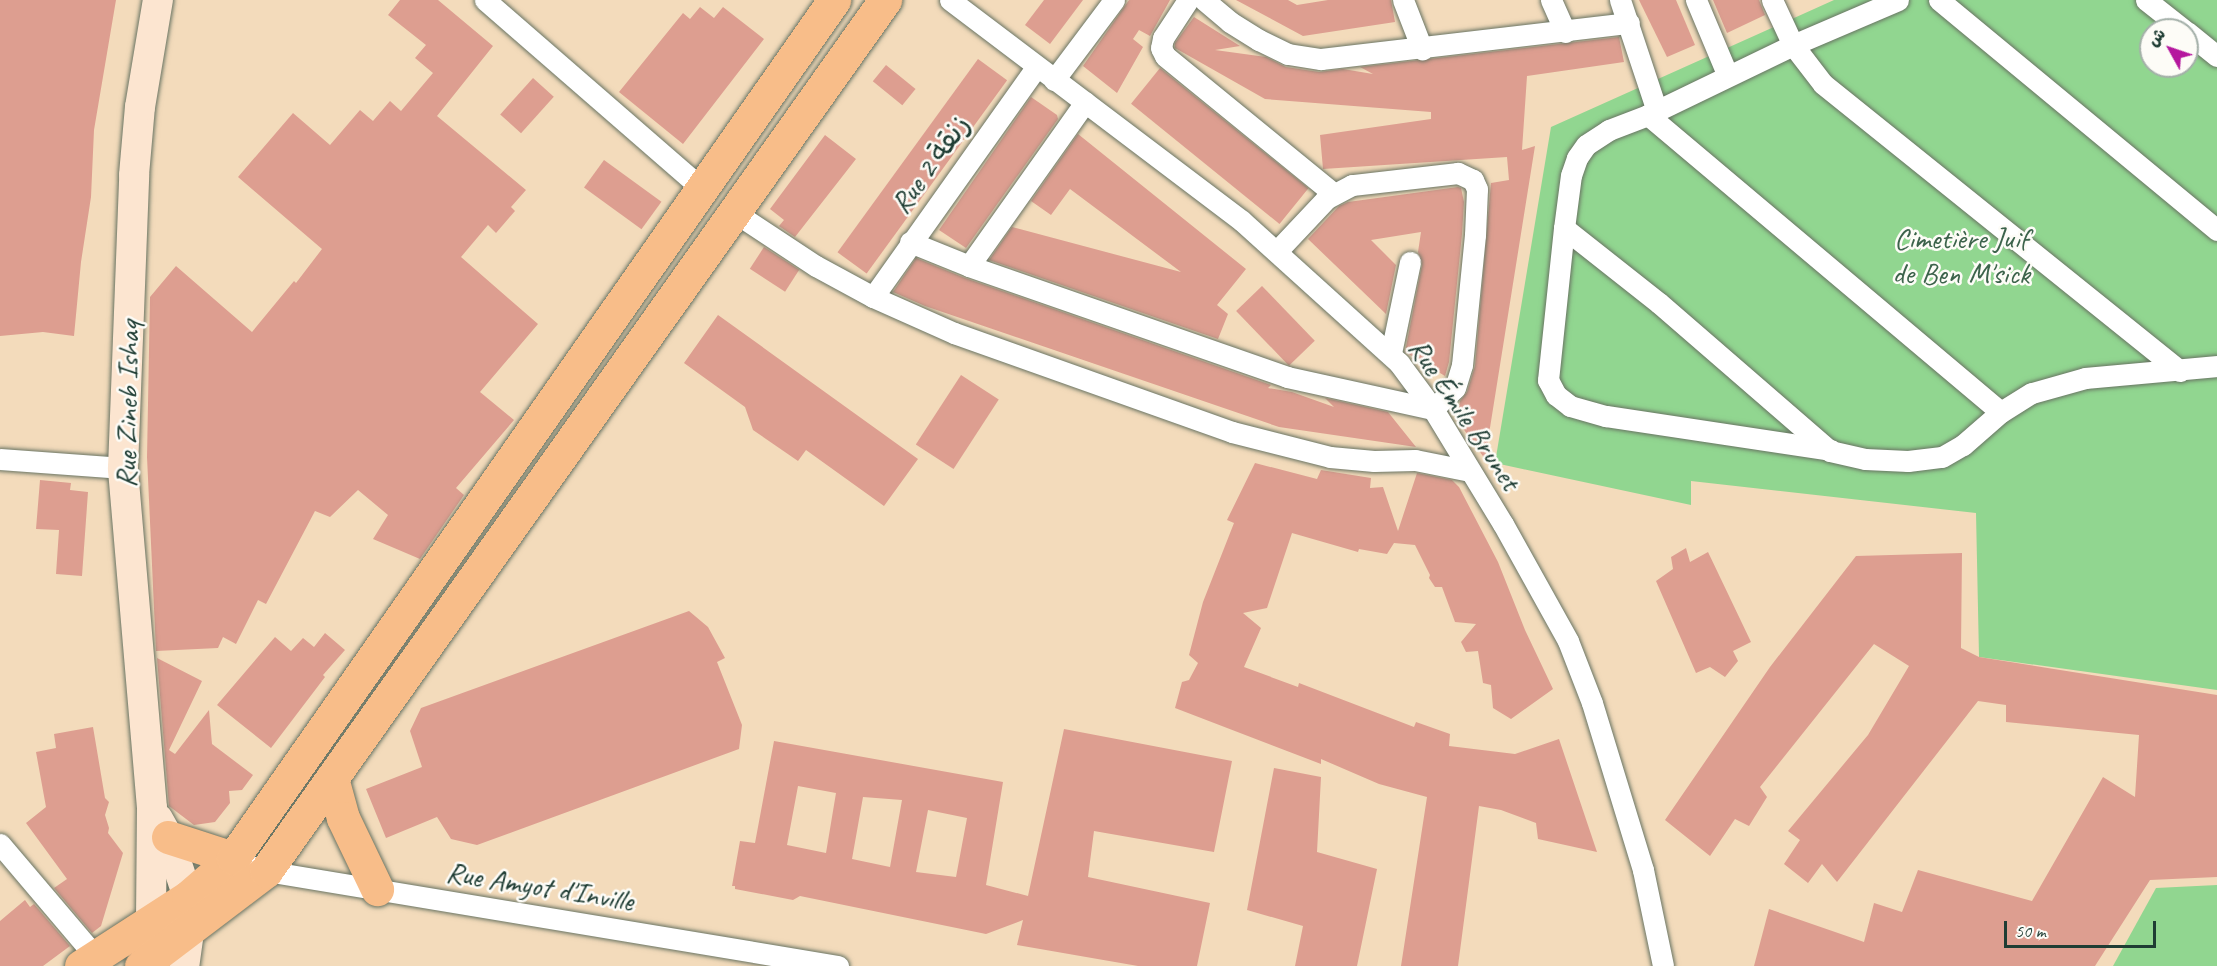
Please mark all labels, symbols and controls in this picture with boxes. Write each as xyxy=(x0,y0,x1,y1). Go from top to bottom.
north arrow xyxy=(2139,18,2199,78)
text: ش xyxy=(2143,25,2170,51)
street label: Rue 2 زنقة xyxy=(882,108,978,220)
park label: Cimetière Juif de Ben M'sick xyxy=(1892,220,2030,290)
street label: Rue Zineb Ishaq xyxy=(108,320,146,488)
street label: Rue Émile Brunet xyxy=(1401,331,1529,497)
street label: Rue Amyot d'Inville xyxy=(444,853,636,919)
scale bar xyxy=(2007,909,2158,947)
text: 50 m xyxy=(2015,920,2046,942)

